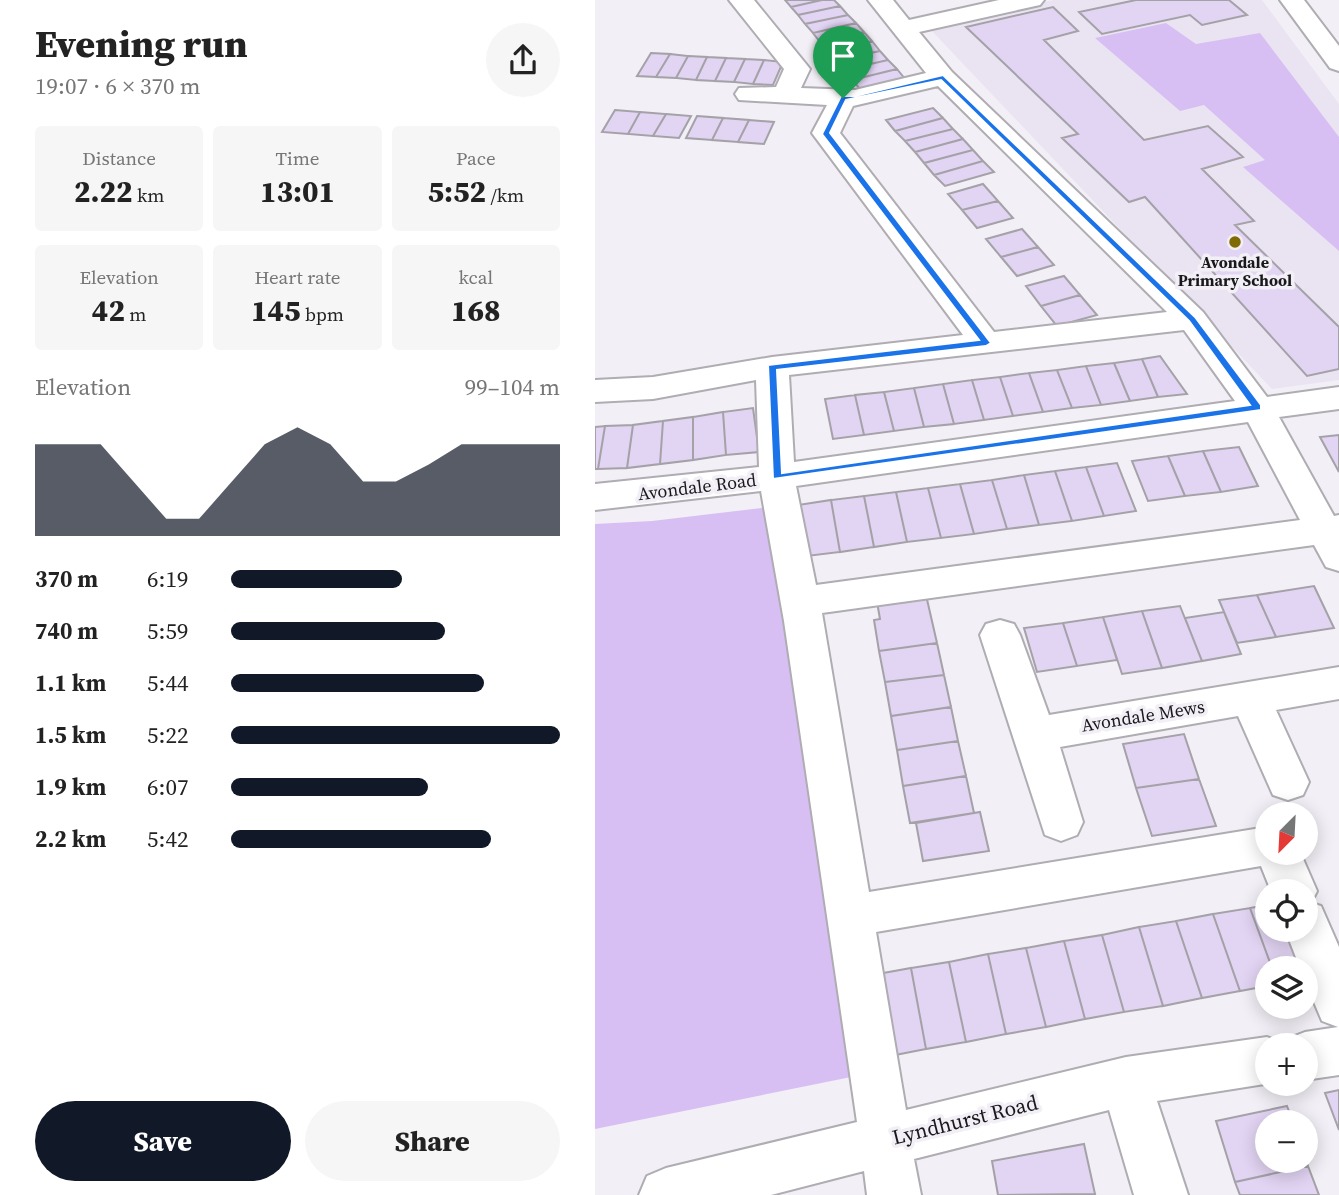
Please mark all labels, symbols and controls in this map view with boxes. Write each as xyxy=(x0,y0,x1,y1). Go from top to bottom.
text: Evening run xyxy=(35,18,248,70)
button: share xyxy=(486,23,560,97)
pin xyxy=(813,26,873,98)
icon: arrive xyxy=(824,37,862,75)
text: 19:07 · 6 × 370 m xyxy=(35,70,201,102)
text: Distance xyxy=(82,145,156,171)
text: Time xyxy=(276,145,319,171)
text: Pace xyxy=(456,145,496,171)
text: 2.22 xyxy=(74,171,132,212)
text: 13:01 xyxy=(260,171,335,212)
text: 5:52 xyxy=(427,171,486,212)
text: km xyxy=(132,182,164,208)
text: /km xyxy=(486,182,524,208)
marker: Avondale Primary School xyxy=(1227,234,1243,250)
place label: Avondale Primary School xyxy=(1178,251,1292,291)
text: Elevation xyxy=(79,264,159,290)
text: Heart rate xyxy=(254,264,341,290)
text: kcal xyxy=(459,264,493,290)
text: 42 xyxy=(92,290,125,331)
text: 145 xyxy=(251,290,301,331)
text: 168 xyxy=(451,290,501,331)
text: m xyxy=(125,301,146,327)
text: bpm xyxy=(301,301,344,327)
text: Elevation xyxy=(35,371,131,403)
text: 99–104 m xyxy=(465,371,560,403)
street label: Avondale Road xyxy=(636,467,758,506)
text: 370 m xyxy=(35,563,98,595)
text: 6:19 xyxy=(147,563,188,595)
text: 740 m xyxy=(35,615,98,647)
text: 5:59 xyxy=(147,615,188,647)
text: 1.1 km xyxy=(35,667,106,699)
text: 5:44 xyxy=(147,667,188,699)
street label: Avondale Mews xyxy=(1079,693,1207,738)
text: 1.5 km xyxy=(35,719,106,751)
text: 5:22 xyxy=(147,719,188,751)
text: 1.9 km xyxy=(35,771,106,803)
text: 6:07 xyxy=(147,771,188,803)
north arrow xyxy=(1255,802,1318,864)
map controls xyxy=(1255,802,1318,1173)
text: 2.2 km xyxy=(35,823,106,855)
text: 5:42 xyxy=(147,823,188,855)
button: locate xyxy=(1255,879,1318,942)
button: layers xyxy=(1255,956,1318,1019)
button: + xyxy=(1255,1033,1318,1096)
street label: Lyndhurst Road xyxy=(889,1087,1041,1152)
button: Save xyxy=(35,1101,291,1181)
button: Share xyxy=(305,1101,560,1181)
button: − xyxy=(1255,1110,1318,1173)

